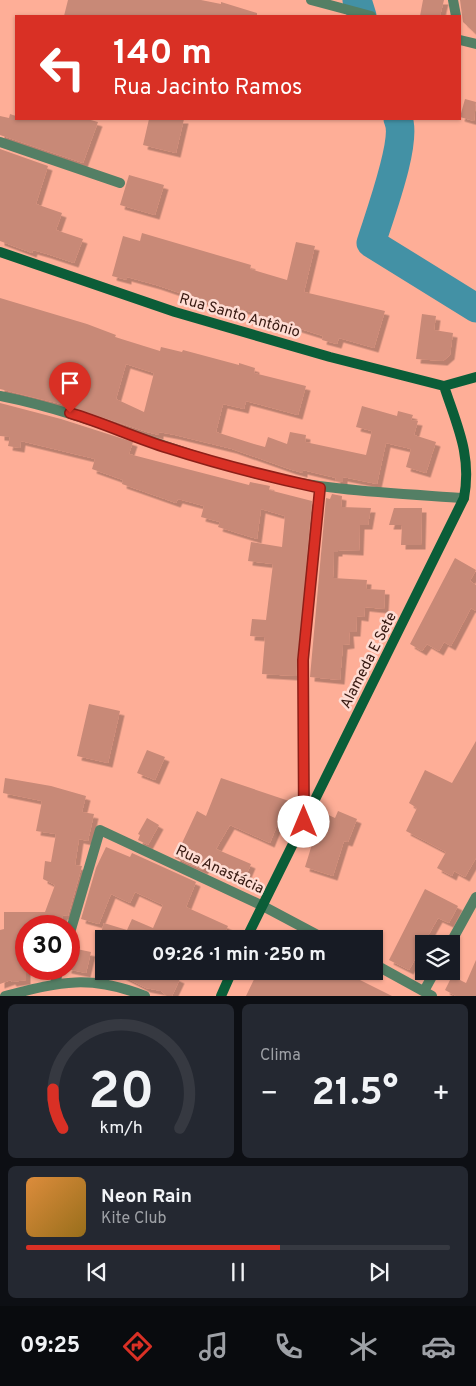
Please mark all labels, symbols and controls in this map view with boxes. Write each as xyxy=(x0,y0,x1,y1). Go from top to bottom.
text: 140 m xyxy=(113,32,212,76)
icon: left xyxy=(30,35,95,100)
text: Rua Jacinto Ramos xyxy=(113,75,302,102)
street label: Rua Santo Antônio xyxy=(177,290,302,343)
pin xyxy=(49,362,91,413)
icon: arrive xyxy=(56,369,84,397)
street label: Alameda E Sete xyxy=(337,609,402,712)
position arrow xyxy=(277,795,329,847)
street label: Rua Anastácia xyxy=(172,842,267,899)
speed limit sign: 30 xyxy=(15,915,80,980)
map controls xyxy=(415,935,460,980)
button: layers xyxy=(415,935,460,980)
text: 09:26 · 1 min · 250 m xyxy=(152,943,326,967)
text: Clima xyxy=(260,1046,301,1066)
text: 20 xyxy=(88,1061,154,1127)
text: 21.5° xyxy=(312,1070,398,1119)
text: − xyxy=(260,1077,278,1113)
text: + xyxy=(432,1077,450,1113)
text: km/h xyxy=(99,1117,143,1140)
text: Neon Rain xyxy=(101,1185,192,1209)
text: Kite Club xyxy=(101,1209,166,1229)
icon: previous xyxy=(83,1258,111,1286)
icon: pause xyxy=(224,1258,252,1286)
icon: next xyxy=(365,1258,393,1286)
icon: directions xyxy=(120,1329,155,1364)
icon: music xyxy=(196,1329,231,1364)
icon: phone xyxy=(271,1329,306,1364)
icon: climate xyxy=(346,1329,381,1364)
icon: car xyxy=(421,1329,456,1364)
text: 09:25 xyxy=(20,1333,80,1360)

